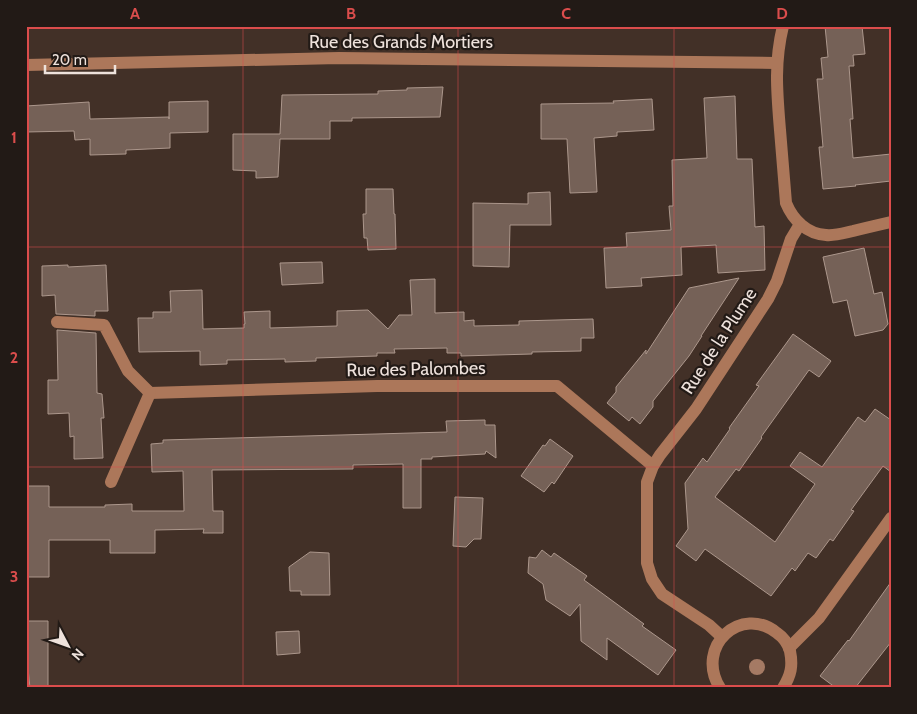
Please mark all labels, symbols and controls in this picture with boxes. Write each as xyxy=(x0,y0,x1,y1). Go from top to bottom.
text: A xyxy=(130,4,140,23)
text: B xyxy=(346,4,356,23)
text: C xyxy=(561,4,571,23)
text: D xyxy=(776,4,788,23)
street label: Rue des Grands Mortiers xyxy=(309,31,493,53)
scale bar xyxy=(45,42,115,74)
text: 20 m xyxy=(52,51,87,69)
text: 1 xyxy=(11,128,17,147)
street label: Rue de la Plume xyxy=(676,284,762,398)
text: 2 xyxy=(10,348,18,367)
street label: Rue des Palombes xyxy=(346,357,486,381)
text: 3 xyxy=(10,567,18,586)
north arrow xyxy=(42,622,92,672)
text: N xyxy=(68,645,88,664)

